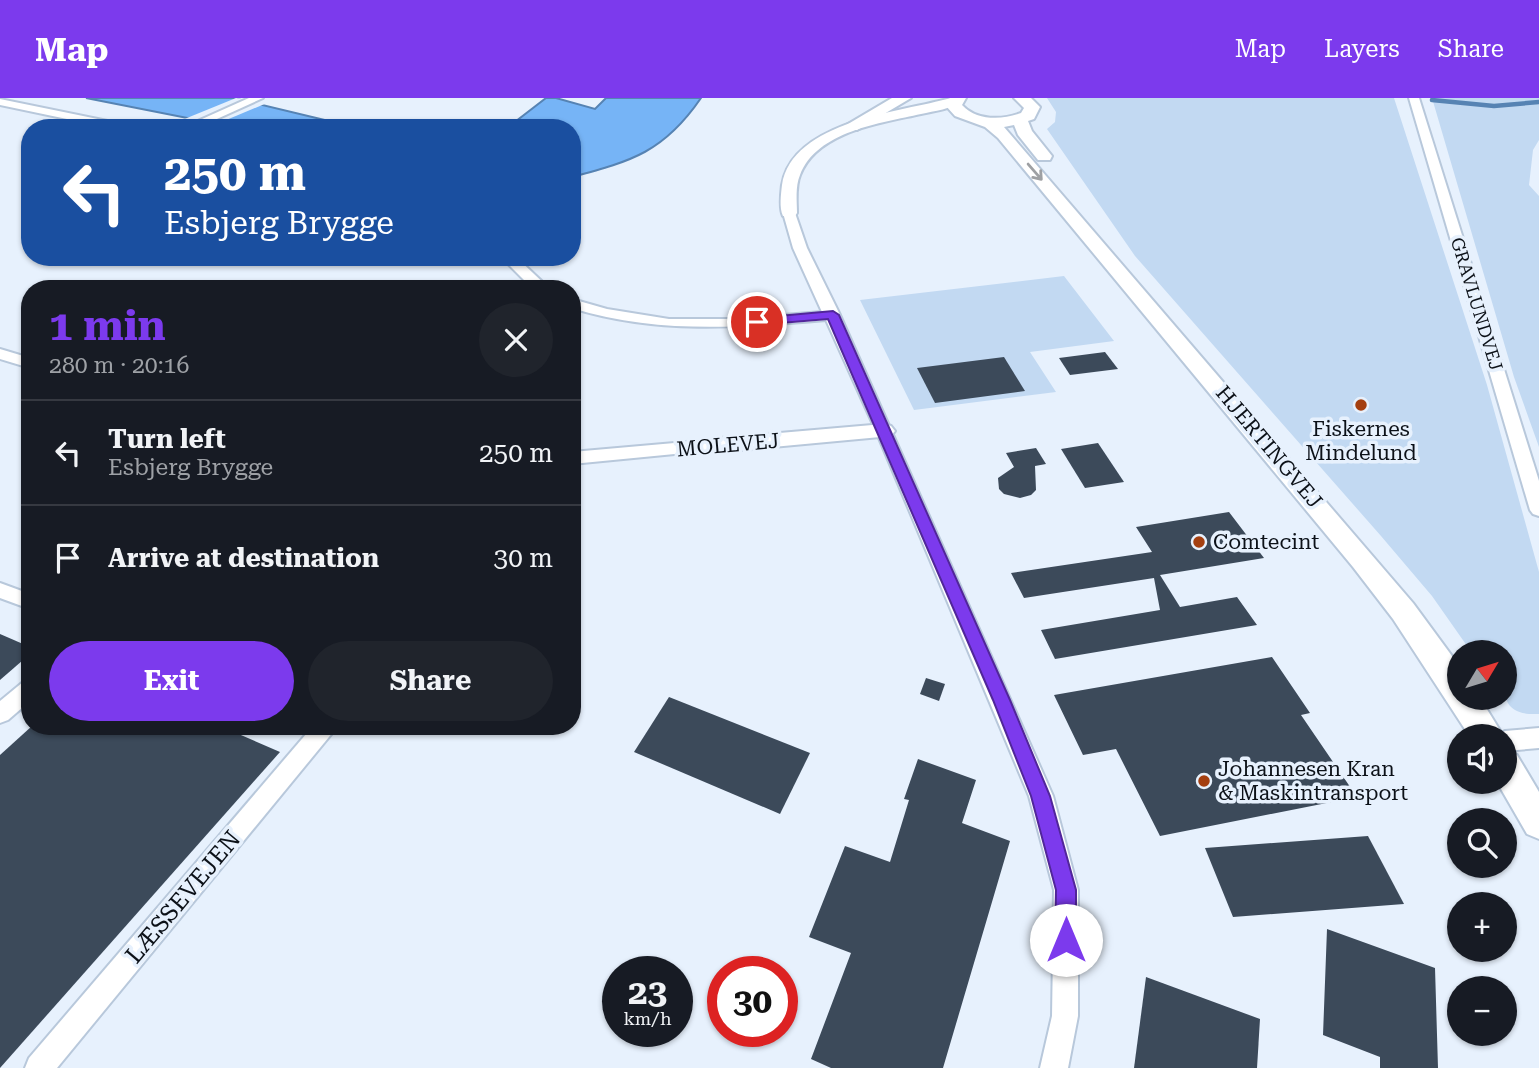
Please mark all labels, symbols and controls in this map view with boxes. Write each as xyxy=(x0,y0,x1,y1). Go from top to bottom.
text: Map xyxy=(35,30,109,69)
text: Map xyxy=(1235,35,1286,63)
text: Layers xyxy=(1324,35,1400,63)
text: Share xyxy=(1438,35,1504,63)
text: 250 m xyxy=(164,145,306,202)
icon: left xyxy=(49,147,140,238)
one-way arrow xyxy=(1027,163,1043,181)
text: Esbjerg Brygge xyxy=(164,204,394,242)
street label: GRAVLUNDVEJ xyxy=(1447,235,1507,373)
pin xyxy=(727,292,787,352)
text: 1 min xyxy=(49,301,166,350)
button: close xyxy=(479,303,553,377)
icon: arrive xyxy=(738,303,776,341)
text: 280 m · 20:16 xyxy=(49,352,189,379)
street label: HJERTINGVEJ xyxy=(1211,381,1327,513)
marker: Fiskernes Mindelund xyxy=(1353,397,1369,413)
place label: Fiskernes Mindelund xyxy=(1305,417,1417,465)
text: Turn left xyxy=(108,424,226,454)
street label: MOLEVEJ xyxy=(676,429,780,461)
icon: left xyxy=(49,434,87,472)
text: 250 m xyxy=(479,438,553,468)
text: Esbjerg Brygge xyxy=(108,454,273,481)
place label: Comtecint xyxy=(1213,530,1319,554)
marker: Comtecint xyxy=(1191,534,1207,550)
icon: arrive xyxy=(49,539,87,577)
text: Arrive at destination xyxy=(108,543,379,573)
text: 30 m xyxy=(494,543,553,573)
north arrow xyxy=(1447,640,1517,710)
map controls xyxy=(1447,640,1517,1046)
button: Exit xyxy=(49,641,294,721)
button: Share xyxy=(308,641,553,721)
button: sound xyxy=(1447,724,1517,794)
place label: Johannesen Kran & Maskintransport xyxy=(1218,757,1408,805)
marker: Johannesen Kran & Maskintransport xyxy=(1196,773,1212,789)
button: search xyxy=(1447,808,1517,878)
street label: LÆSSEVEJEN xyxy=(120,825,246,969)
button: + xyxy=(1447,892,1517,962)
position arrow xyxy=(1029,903,1103,977)
speed limit sign: 30 xyxy=(707,956,798,1047)
text: 23 xyxy=(628,972,667,1013)
button: − xyxy=(1447,976,1517,1046)
text: km/h xyxy=(623,1008,672,1029)

